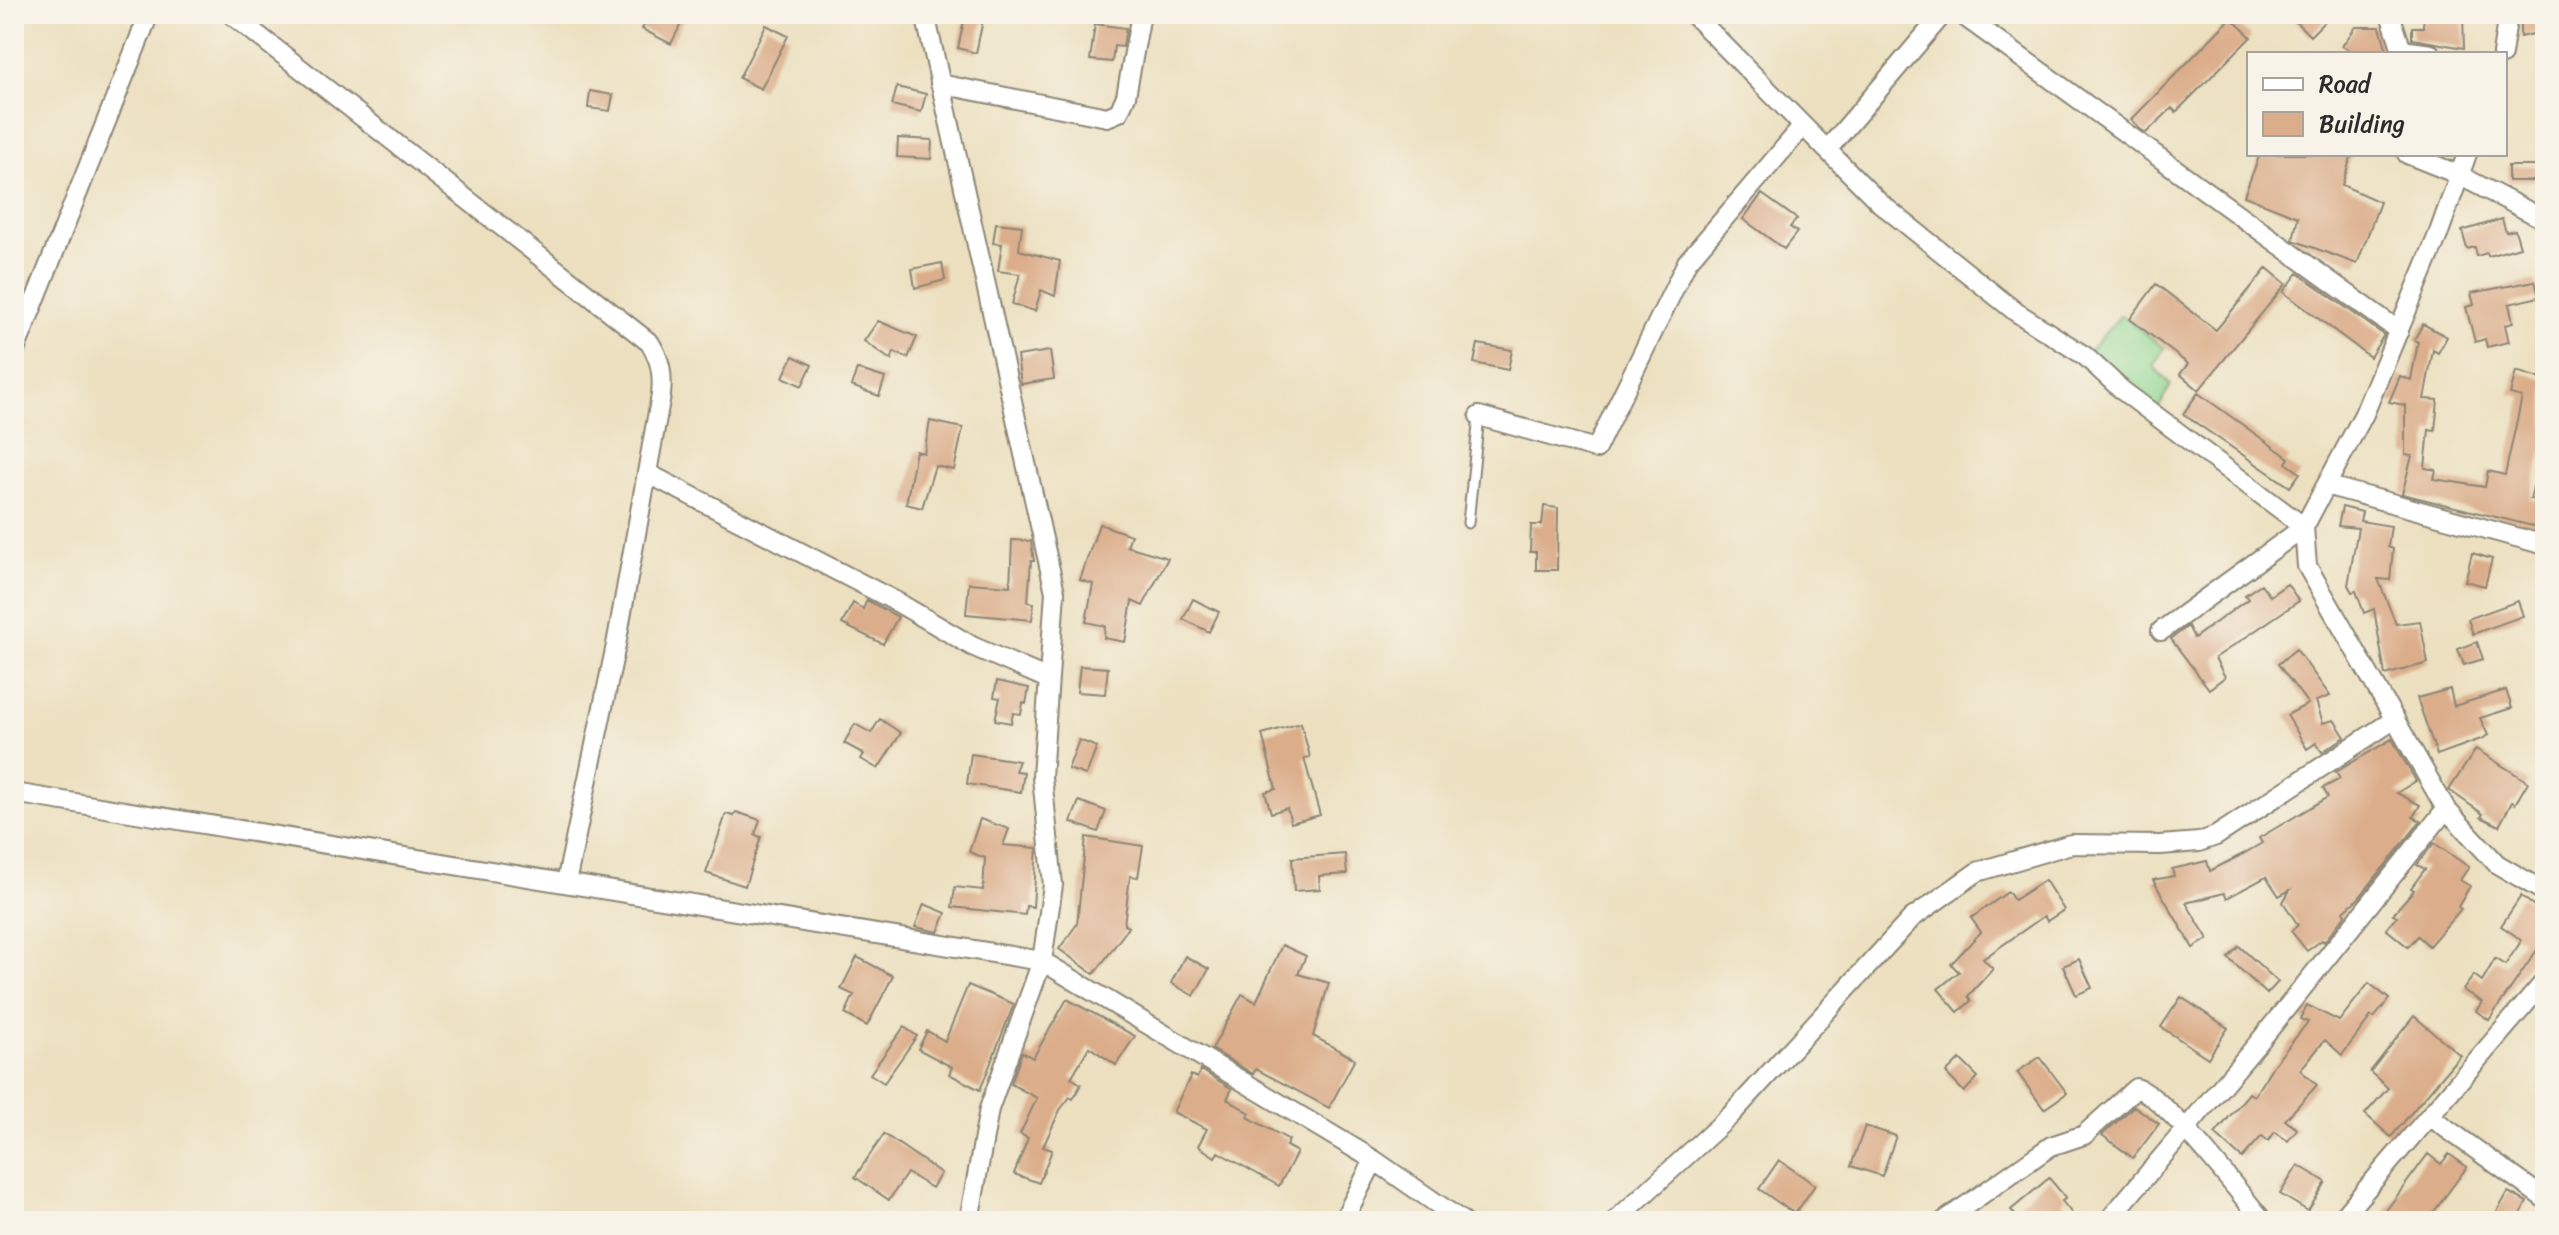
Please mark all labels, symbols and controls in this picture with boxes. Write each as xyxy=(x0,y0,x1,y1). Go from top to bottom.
legend xyxy=(2247,52,2507,156)
text: Road xyxy=(2319,63,2373,105)
text: Building xyxy=(2319,103,2405,145)

